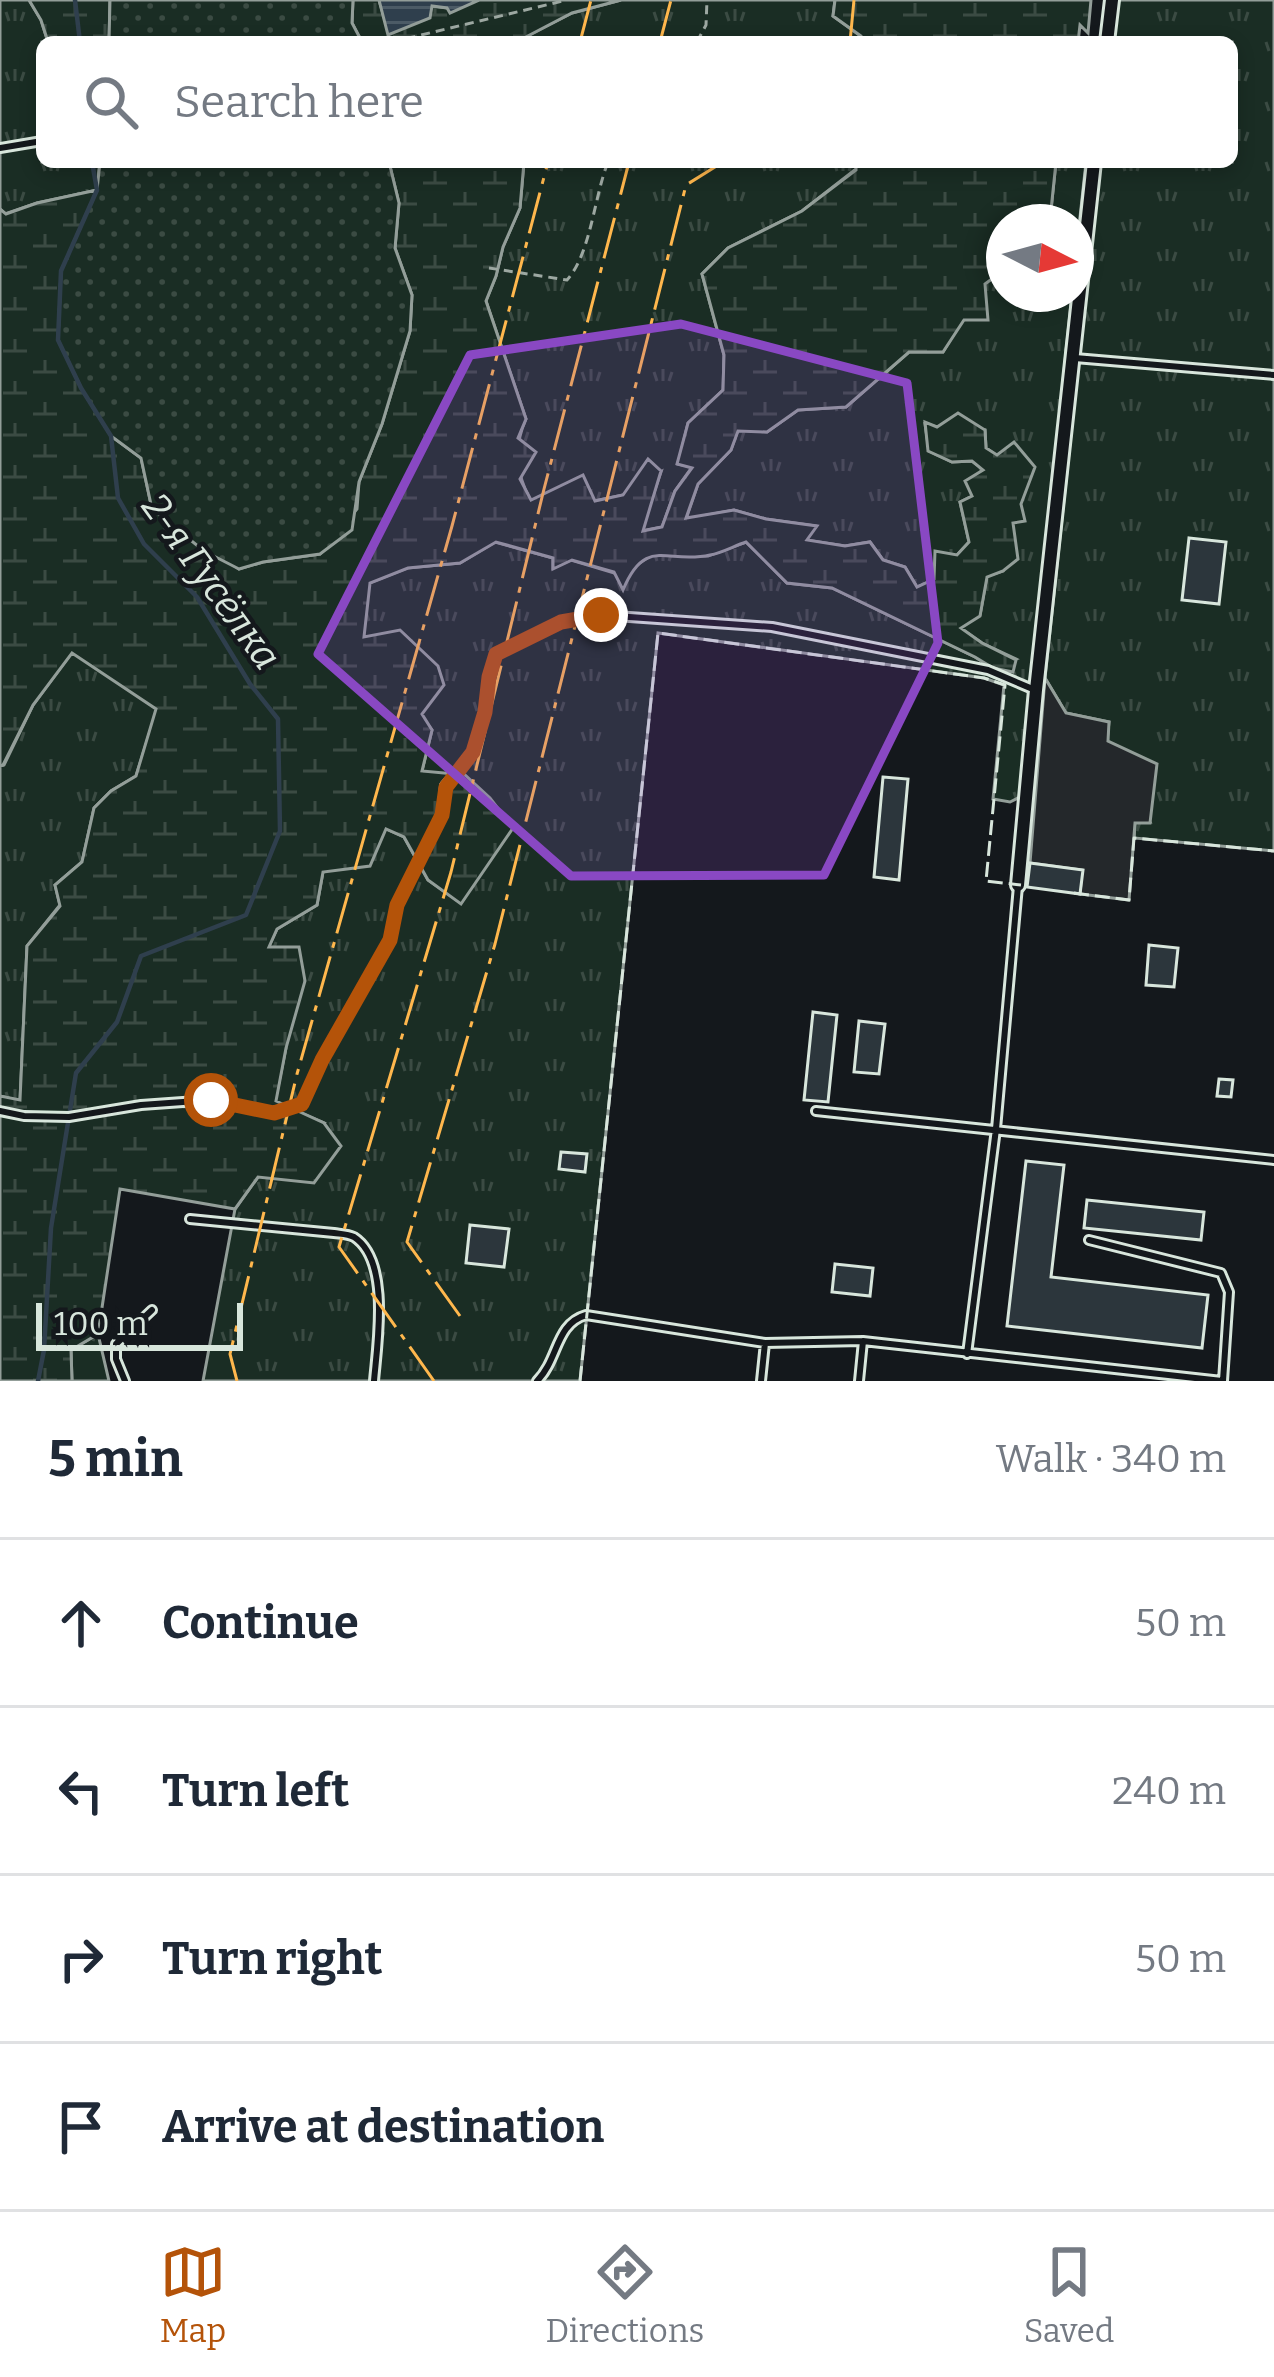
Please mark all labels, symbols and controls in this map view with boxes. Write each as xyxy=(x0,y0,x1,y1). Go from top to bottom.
search box xyxy=(36,36,1238,168)
icon: search xyxy=(78,69,144,135)
text: Search here xyxy=(174,75,424,129)
north arrow xyxy=(986,204,1094,312)
water label: 2-я Гусёлка xyxy=(132,485,290,678)
route end xyxy=(574,588,628,642)
route start xyxy=(184,1073,238,1127)
scale bar xyxy=(36,1297,243,1350)
text: 100 m xyxy=(54,1304,148,1344)
text: 5 min xyxy=(48,1428,183,1490)
text: Walk · 340 m xyxy=(996,1436,1226,1482)
icon: ahead xyxy=(48,1590,114,1656)
text: Continue xyxy=(162,1596,359,1650)
text: 50 m xyxy=(1135,1600,1226,1646)
icon: left xyxy=(48,1758,114,1824)
text: Turn left xyxy=(162,1764,349,1818)
text: 240 m xyxy=(1112,1768,1226,1814)
icon: right xyxy=(48,1926,114,1992)
text: Turn right xyxy=(162,1932,382,1986)
text: 50 m xyxy=(1135,1936,1226,1982)
icon: arrive xyxy=(48,2094,114,2160)
text: Arrive at destination xyxy=(162,2100,604,2154)
tab: Map xyxy=(160,2239,226,2351)
tab: Directions xyxy=(546,2239,704,2351)
tab: Saved xyxy=(1024,2239,1114,2351)

